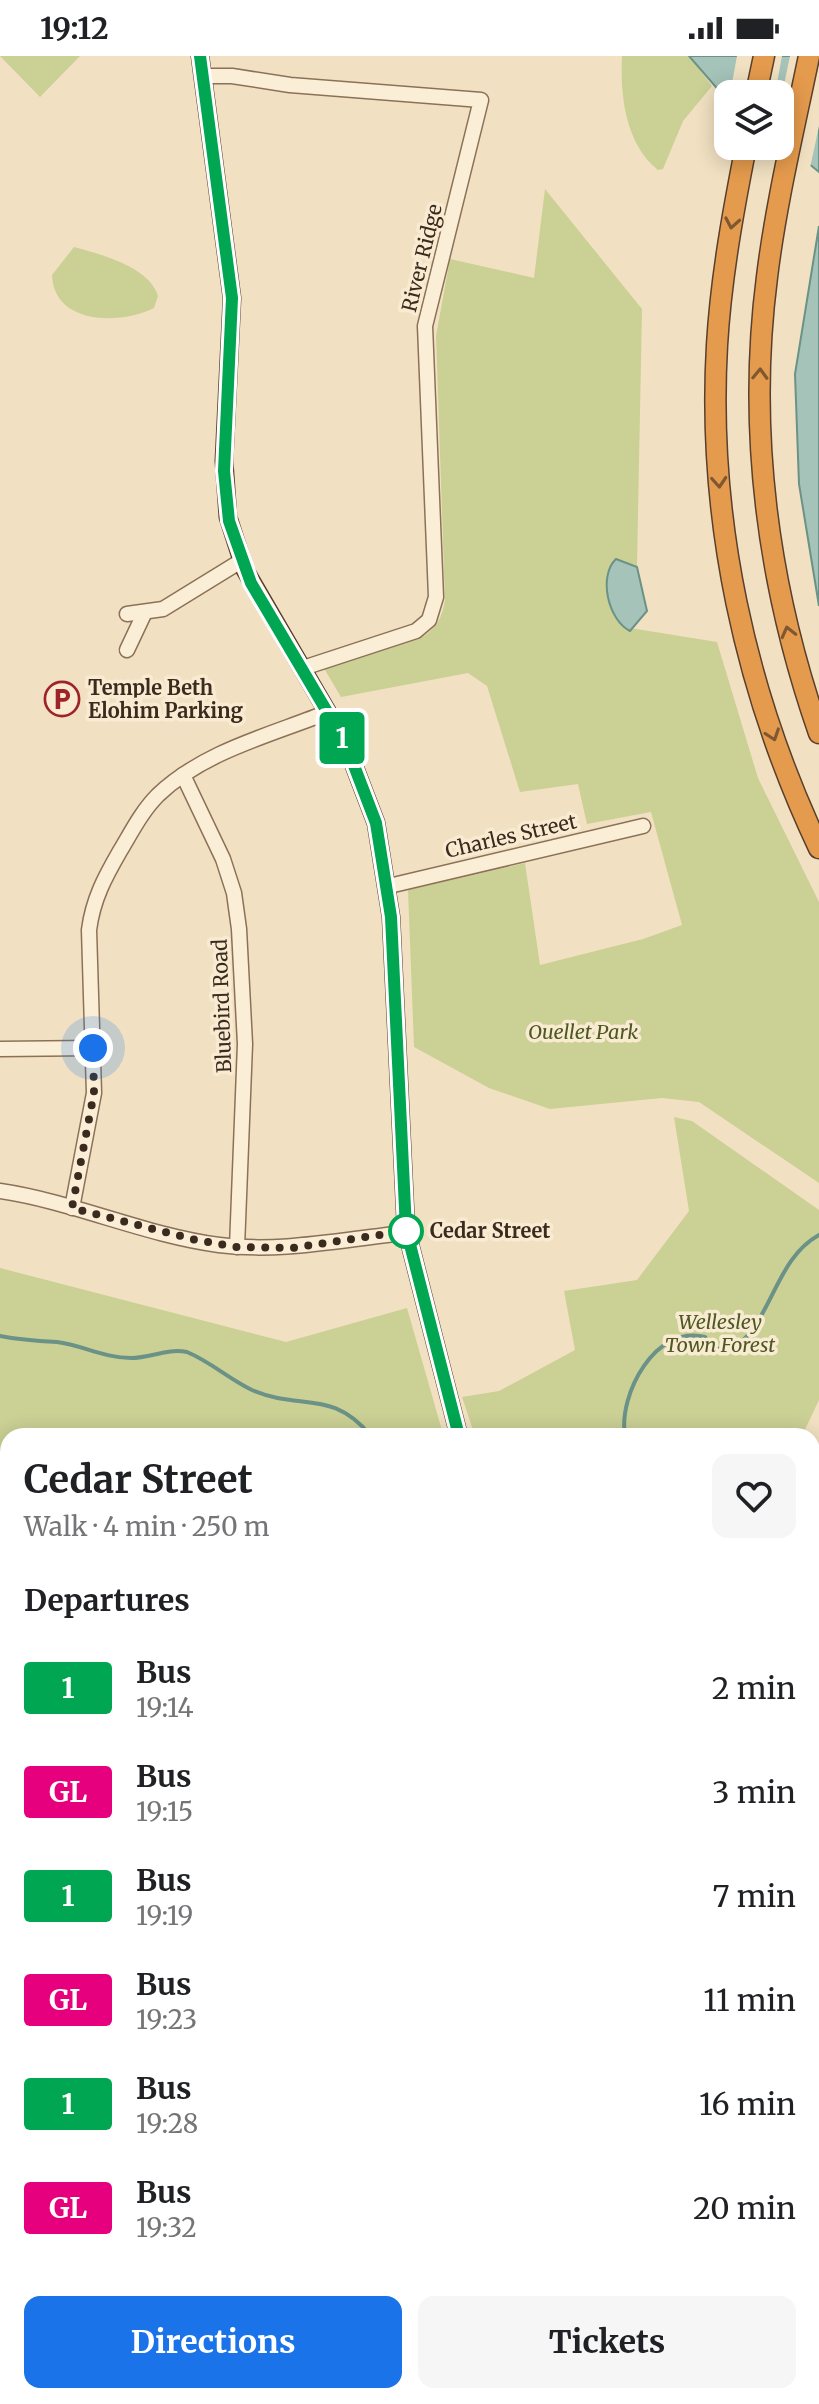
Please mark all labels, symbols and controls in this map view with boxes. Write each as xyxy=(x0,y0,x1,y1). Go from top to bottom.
text: 19:12 xyxy=(40,9,109,47)
map controls xyxy=(714,80,794,160)
button: layers xyxy=(714,80,794,160)
street label: River Ridge xyxy=(396,201,447,314)
one-way arrow xyxy=(724,216,741,229)
one-way arrow xyxy=(751,367,769,380)
one-way arrow xyxy=(710,476,727,489)
one-way arrow xyxy=(781,625,798,639)
place label: Temple Beth Elohim Parking xyxy=(88,675,244,723)
parking icon: Temple Beth Elohim Parking xyxy=(43,680,81,718)
line badge: 1 xyxy=(316,712,368,764)
text: 1 xyxy=(336,720,348,756)
one-way arrow xyxy=(764,727,780,741)
street label: Charles Street xyxy=(443,808,579,863)
street label: Bluebird Road xyxy=(207,939,236,1074)
park label: Ouellet Park xyxy=(528,1019,638,1044)
your location xyxy=(73,1028,113,1068)
marker: Cedar Street xyxy=(389,1214,423,1248)
place label: Cedar Street xyxy=(430,1218,550,1243)
park label: Wellesley Town Forest xyxy=(665,1309,775,1357)
button: heart xyxy=(712,1454,796,1538)
text: Cedar Street xyxy=(24,1456,253,1503)
text: Walk · 4 min · 250 m xyxy=(24,1510,270,1543)
text: Departures xyxy=(24,1581,190,1619)
text: Bus xyxy=(136,1653,192,1691)
text: 2 min xyxy=(712,1669,796,1707)
text: 1 xyxy=(62,1670,74,1706)
text: 19:14 xyxy=(136,1691,193,1724)
text: Bus xyxy=(136,1757,192,1795)
text: 3 min xyxy=(712,1773,796,1811)
text: GL xyxy=(49,1774,87,1810)
text: 19:15 xyxy=(136,1795,193,1828)
text: Bus xyxy=(136,1861,192,1899)
text: 7 min xyxy=(712,1877,796,1915)
text: 1 xyxy=(62,1878,74,1914)
text: 19:19 xyxy=(136,1899,193,1932)
text: Bus xyxy=(136,1965,192,2003)
text: 11 min xyxy=(703,1981,796,2019)
text: GL xyxy=(49,1982,87,2018)
text: 19:23 xyxy=(136,2003,197,2036)
text: Bus xyxy=(136,2069,192,2107)
text: 16 min xyxy=(699,2085,796,2123)
text: 1 xyxy=(62,2086,74,2122)
text: 19:28 xyxy=(136,2107,198,2140)
text: Bus xyxy=(136,2173,192,2211)
text: 20 min xyxy=(693,2189,796,2227)
text: GL xyxy=(49,2190,87,2226)
text: 19:32 xyxy=(136,2211,197,2244)
button: Directions xyxy=(24,2296,402,2388)
button: Tickets xyxy=(418,2296,796,2388)

